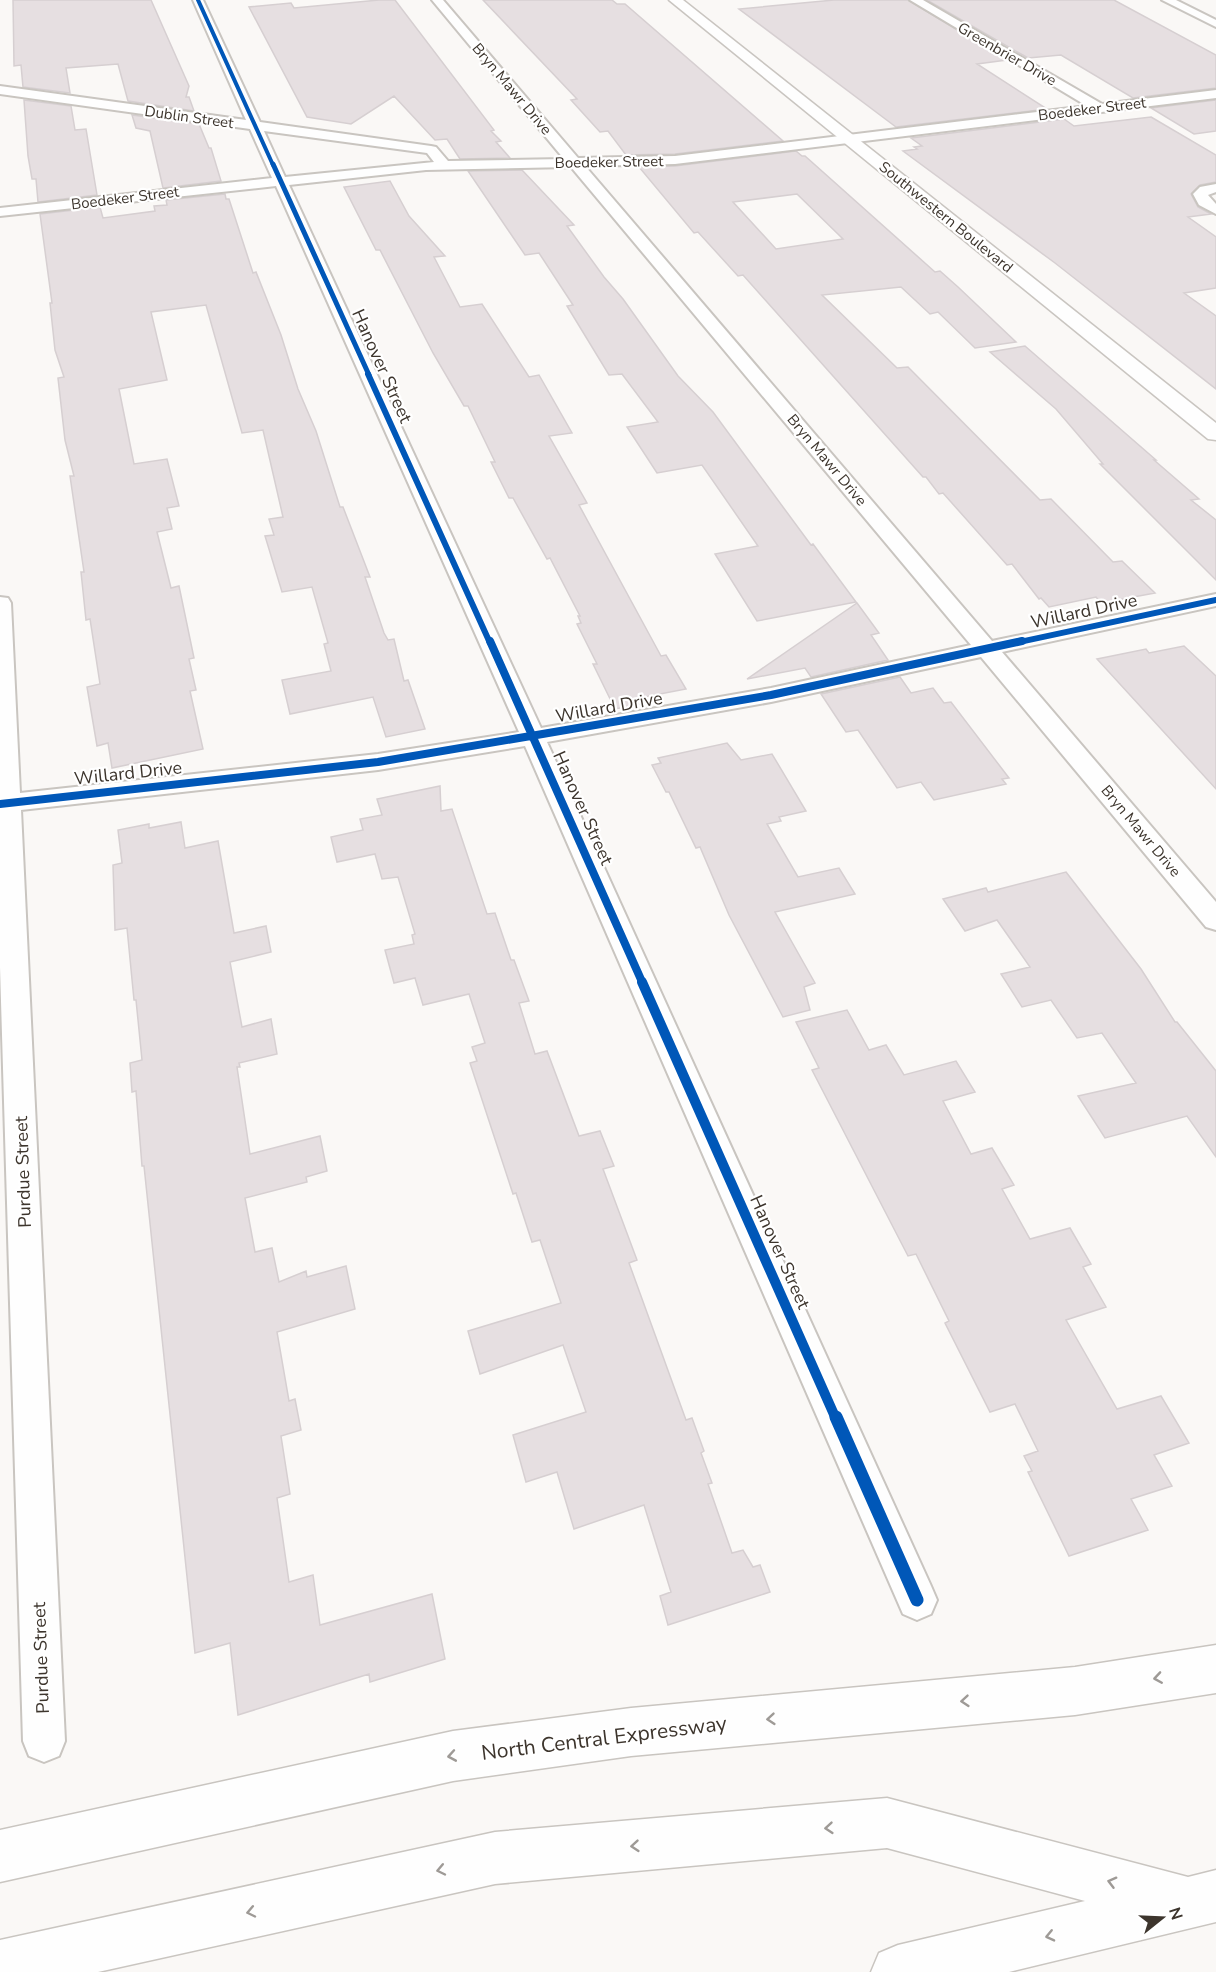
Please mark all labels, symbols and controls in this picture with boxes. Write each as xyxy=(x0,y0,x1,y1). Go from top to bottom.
street label: Greenbrier Drive xyxy=(954,18,1060,90)
street label: Bryn Mawr Drive xyxy=(468,39,556,139)
street label: Boedeker Street xyxy=(1037,92,1148,126)
street label: Dublin Street xyxy=(143,101,235,133)
street label: Boedeker Street xyxy=(555,151,664,173)
street label: Southwestern Boulevard xyxy=(875,157,1017,277)
street label: Boedeker Street xyxy=(70,181,181,215)
street label: Hanover Street xyxy=(346,305,418,427)
street label: Bryn Mawr Drive xyxy=(783,410,871,510)
street label: Willard Drive xyxy=(1029,588,1139,634)
street label: Willard Drive xyxy=(554,686,664,728)
street label: Hanover Street xyxy=(547,747,619,869)
street label: Willard Drive xyxy=(73,755,183,791)
street label: Bryn Mawr Drive xyxy=(1097,781,1185,881)
street label: Purdue Street xyxy=(9,1115,37,1228)
street label: Hanover Street xyxy=(744,1191,816,1313)
street label: Purdue Street xyxy=(27,1601,55,1714)
one-way arrow xyxy=(1154,1671,1164,1684)
one-way arrow xyxy=(960,1694,969,1707)
street label: North Central Expressway xyxy=(480,1709,729,1767)
one-way arrow xyxy=(766,1712,775,1725)
one-way arrow xyxy=(447,1749,457,1762)
one-way arrow xyxy=(824,1821,833,1834)
one-way arrow xyxy=(630,1839,639,1852)
one-way arrow xyxy=(437,1863,447,1876)
one-way arrow xyxy=(1107,1877,1117,1890)
north arrow xyxy=(1132,1888,1192,1948)
one-way arrow xyxy=(246,1905,256,1918)
text: N xyxy=(1163,1905,1188,1923)
one-way arrow xyxy=(1045,1928,1055,1941)

